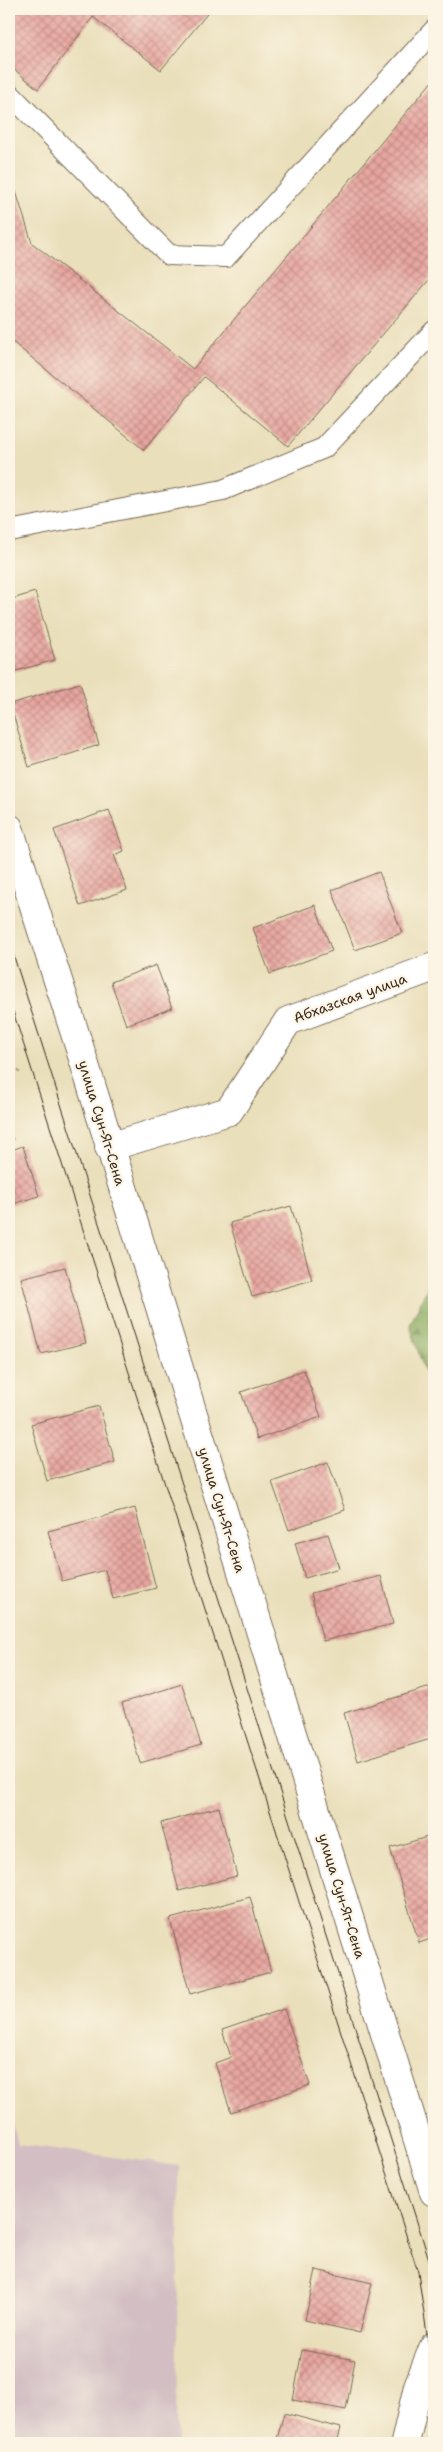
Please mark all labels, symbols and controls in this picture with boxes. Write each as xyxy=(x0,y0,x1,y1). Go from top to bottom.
street label: Абхазская улица xyxy=(291,969,409,1027)
street label: улица Сун-Ят-Сена xyxy=(74,1058,130,1188)
street label: улица Сун-Ят-Сена xyxy=(194,1445,250,1575)
street label: улица Сун-Ят-Сена xyxy=(314,1831,370,1961)

